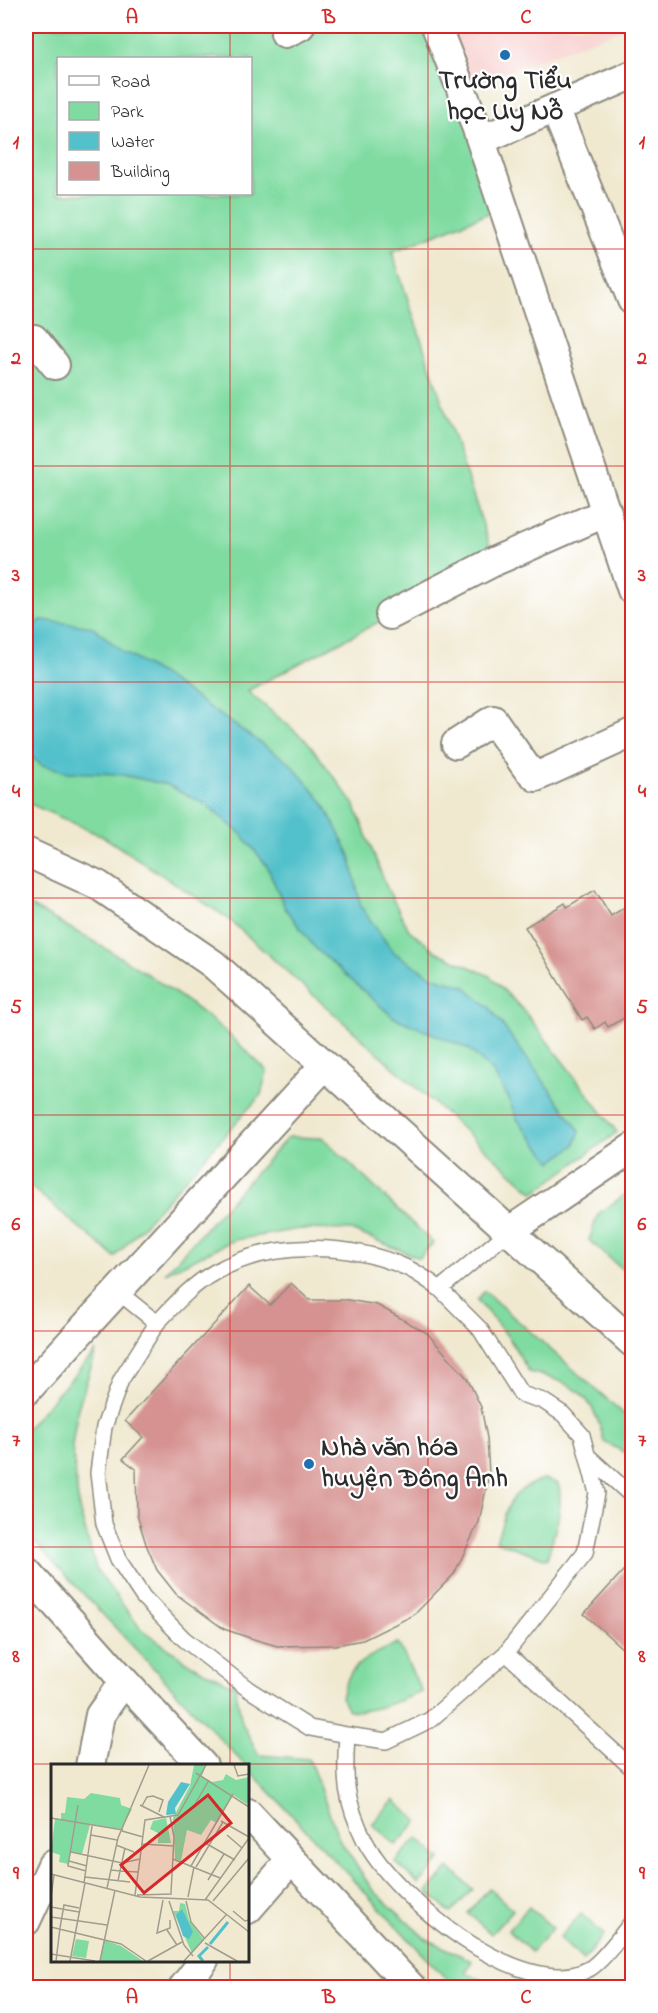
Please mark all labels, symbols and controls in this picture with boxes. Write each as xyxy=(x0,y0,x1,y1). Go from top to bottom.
text: A xyxy=(126,4,138,33)
text: B xyxy=(321,4,336,33)
text: C xyxy=(521,4,532,33)
marker: Trường Tiểu học Uy Nỗ xyxy=(498,48,512,62)
legend xyxy=(57,57,252,195)
place label: Trường Tiểu học Uy Nỗ xyxy=(438,62,572,132)
text: Road xyxy=(111,70,150,96)
text: Park xyxy=(111,100,144,126)
text: 1 xyxy=(13,129,20,158)
text: 1 xyxy=(639,129,646,158)
text: Water xyxy=(111,130,155,156)
text: Building xyxy=(110,160,170,187)
text: 2 xyxy=(10,345,21,374)
text: 2 xyxy=(636,345,647,374)
text: 3 xyxy=(11,562,20,591)
text: 3 xyxy=(637,562,646,591)
text: 4 xyxy=(12,778,21,807)
text: 4 xyxy=(638,778,647,807)
text: 5 xyxy=(10,994,22,1023)
text: 5 xyxy=(636,994,648,1023)
text: 6 xyxy=(12,1211,21,1240)
text: 6 xyxy=(638,1211,647,1240)
text: 7 xyxy=(12,1427,21,1456)
text: 7 xyxy=(638,1427,647,1456)
place label: Nhà văn hóa huyện Đông Anh xyxy=(321,1429,508,1500)
marker: Nhà văn hóa huyện Đông Anh xyxy=(302,1457,316,1471)
text: 8 xyxy=(11,1643,20,1672)
text: 8 xyxy=(637,1643,646,1672)
inset map xyxy=(51,1764,249,1962)
text: 9 xyxy=(12,1860,20,1889)
text: 9 xyxy=(638,1860,646,1889)
text: A xyxy=(126,1984,138,2013)
text: B xyxy=(321,1984,336,2013)
text: C xyxy=(521,1984,532,2013)

